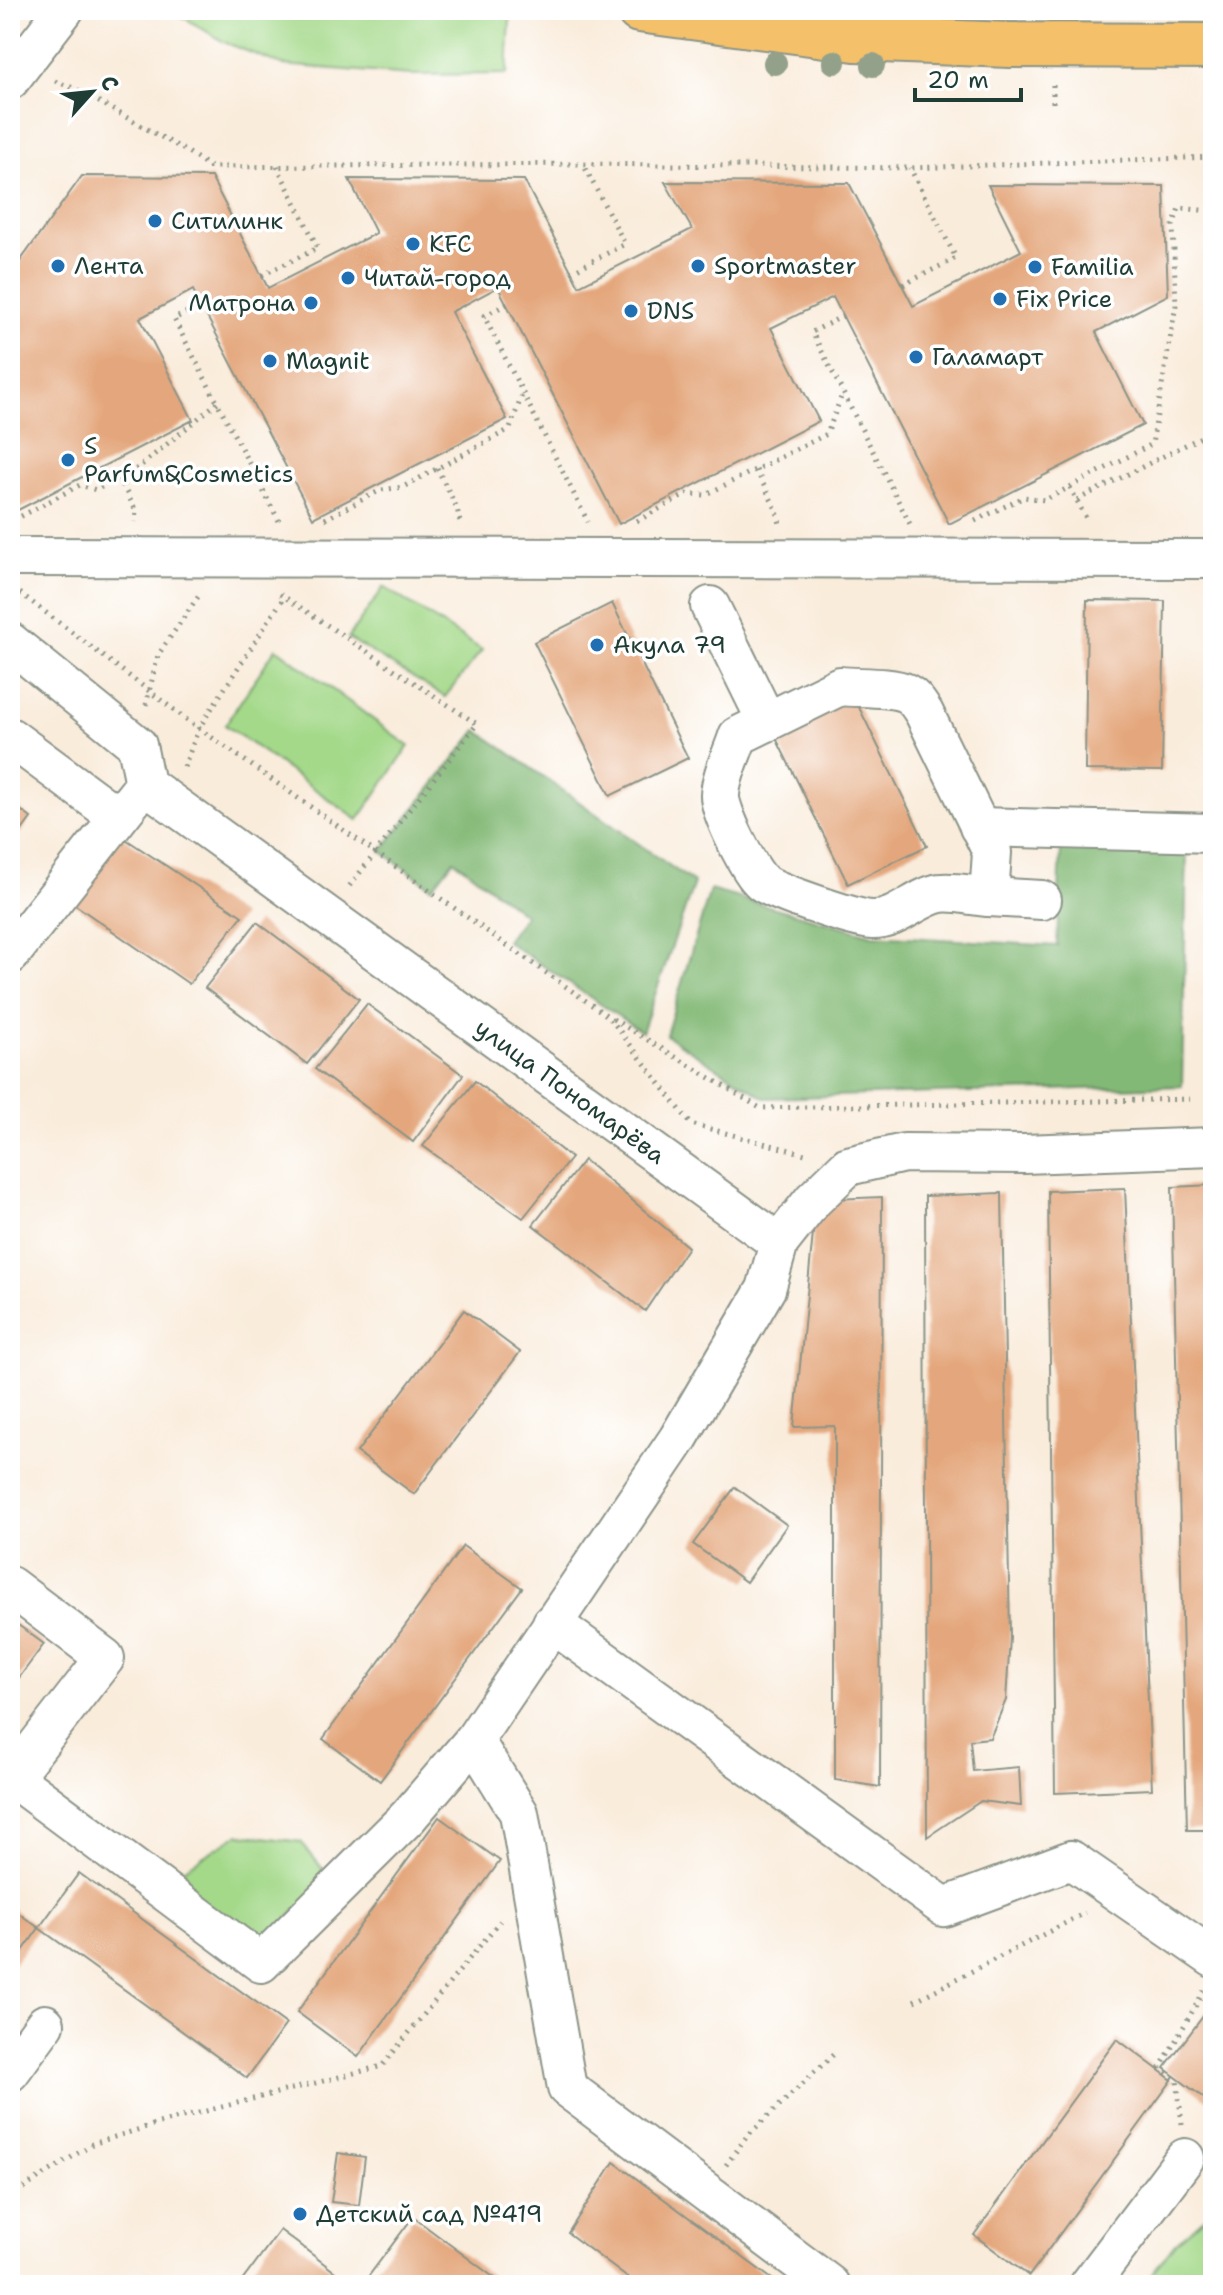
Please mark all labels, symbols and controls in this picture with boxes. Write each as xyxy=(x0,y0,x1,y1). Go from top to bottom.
north arrow xyxy=(52,52,132,132)
scale bar xyxy=(915,52,1021,102)
text: 20 m xyxy=(927,64,989,96)
text: С xyxy=(93,71,125,96)
place label: Ситилинк xyxy=(171,205,283,237)
marker: Ситилинк xyxy=(146,212,164,230)
place label: KFC xyxy=(429,228,472,260)
marker: KFC xyxy=(404,235,422,253)
place label: Лента xyxy=(74,250,144,282)
place label: Sportmaster xyxy=(714,250,857,282)
place label: Familia xyxy=(1051,251,1134,283)
marker: Лента xyxy=(49,257,67,275)
marker: Sportmaster xyxy=(689,257,707,275)
marker: Familia xyxy=(1026,258,1044,276)
place label: Читай-город xyxy=(364,262,511,294)
marker: Читай-город xyxy=(339,269,357,287)
place label: Fix Price xyxy=(1016,283,1112,315)
place label: Матрона xyxy=(189,287,295,319)
marker: Fix Price xyxy=(991,290,1009,308)
marker: Матрона xyxy=(302,294,320,312)
place label: DNS xyxy=(647,295,694,327)
marker: DNS xyxy=(622,302,640,320)
place label: Галамарт xyxy=(932,341,1044,373)
place label: Magnit xyxy=(286,345,370,377)
marker: Галамарт xyxy=(907,348,925,366)
marker: Magnit xyxy=(261,352,279,370)
place label: S Parfum&Cosmetics xyxy=(84,430,294,490)
marker: S Parfum&Cosmetics xyxy=(59,451,77,469)
place label: Акула 79 xyxy=(613,629,726,661)
marker: Акула 79 xyxy=(588,636,606,654)
street label: улица Пономарёва xyxy=(468,1012,672,1171)
place label: Детский сад №419 xyxy=(316,2198,543,2230)
marker: Детский сад №419 xyxy=(291,2205,309,2223)

